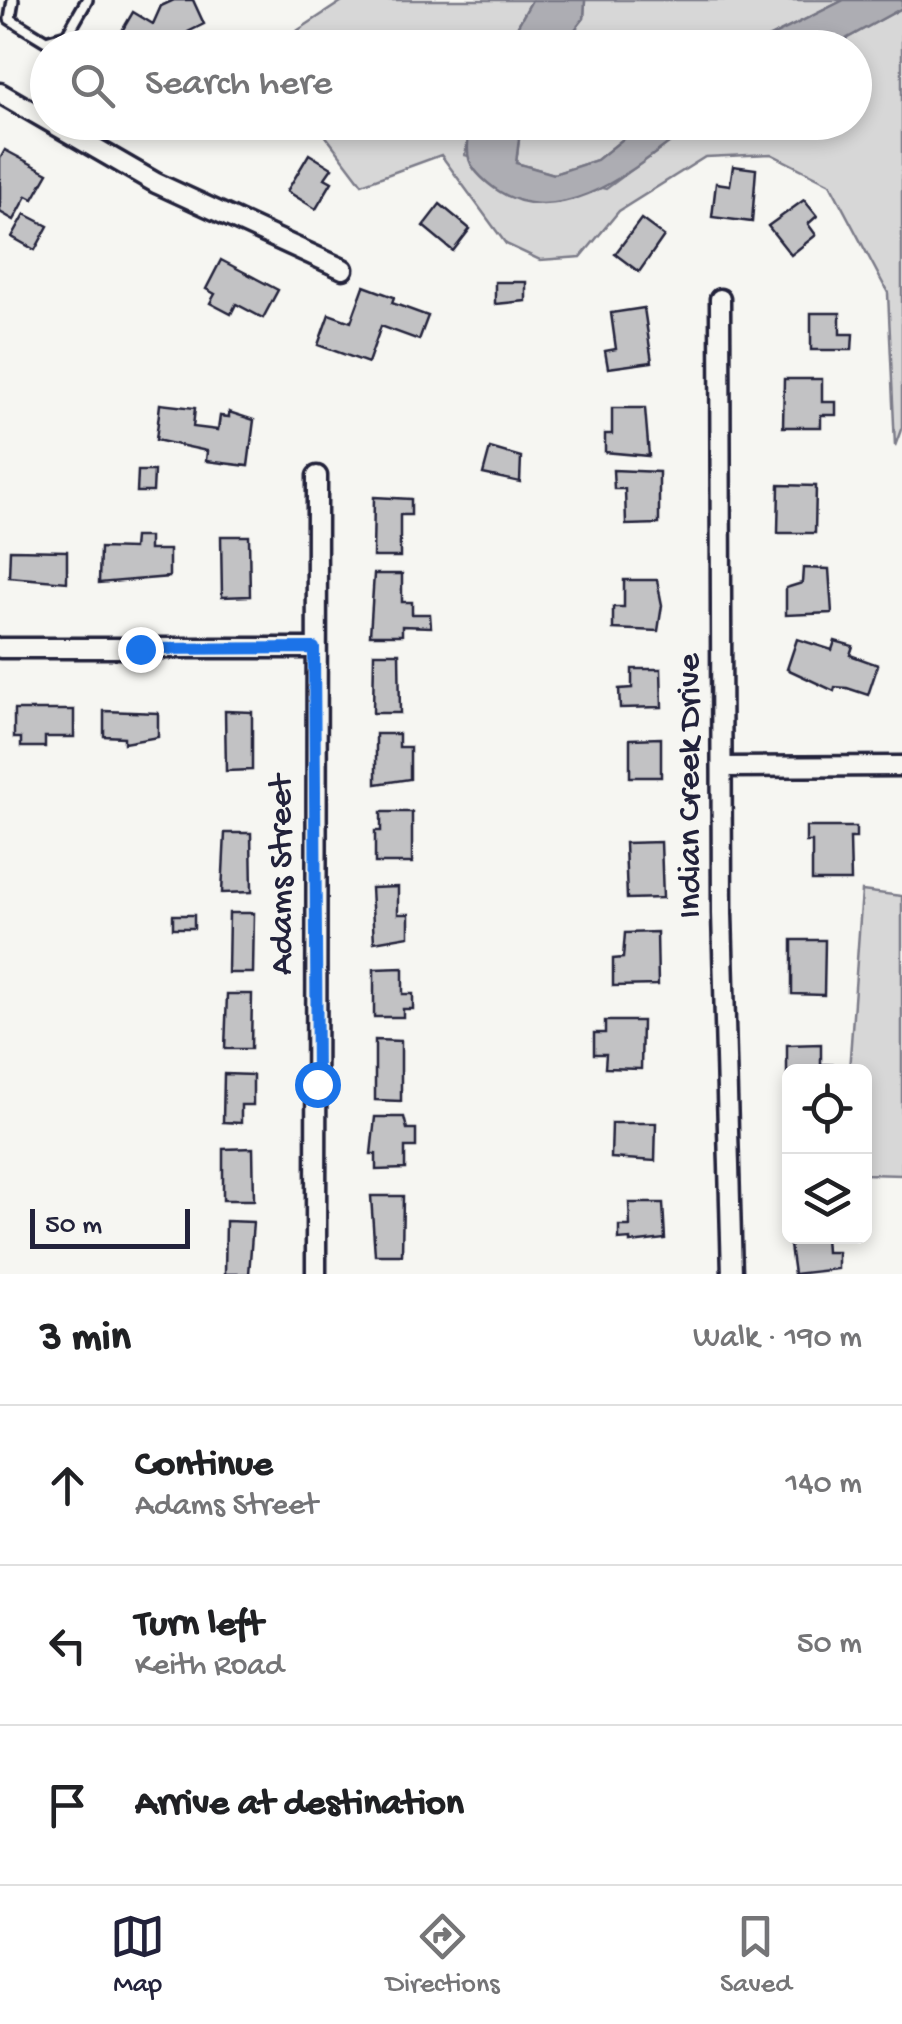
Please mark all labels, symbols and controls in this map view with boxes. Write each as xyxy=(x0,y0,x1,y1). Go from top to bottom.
search box xyxy=(30,30,872,140)
icon: search xyxy=(65,58,120,113)
text: Search here xyxy=(145,63,332,107)
route end xyxy=(118,627,164,673)
street label: Indian Creek Drive xyxy=(671,652,712,919)
street label: Adams Street xyxy=(263,772,304,975)
route start xyxy=(295,1062,341,1108)
map controls xyxy=(782,1064,872,1244)
button: locate xyxy=(782,1064,872,1154)
button: layers xyxy=(782,1154,872,1244)
scale bar xyxy=(30,1204,190,1248)
text: 50 m xyxy=(45,1210,102,1243)
text: 3 min xyxy=(40,1315,131,1364)
text: Walk · 190 m xyxy=(693,1320,862,1358)
text: Continue xyxy=(135,1444,273,1488)
icon: ahead xyxy=(40,1458,95,1513)
text: 140 m xyxy=(785,1466,862,1504)
text: Adams Street xyxy=(135,1488,318,1526)
text: Turn left xyxy=(135,1604,263,1648)
icon: left xyxy=(40,1618,95,1673)
text: 50 m xyxy=(797,1626,862,1664)
text: Keith Road xyxy=(135,1648,284,1686)
icon: arrive xyxy=(40,1778,95,1833)
text: Arrive at destination xyxy=(135,1783,464,1827)
tab: Map xyxy=(110,1909,165,2002)
tab: Directions xyxy=(386,1909,500,2002)
tab: Saved xyxy=(720,1909,792,2002)

